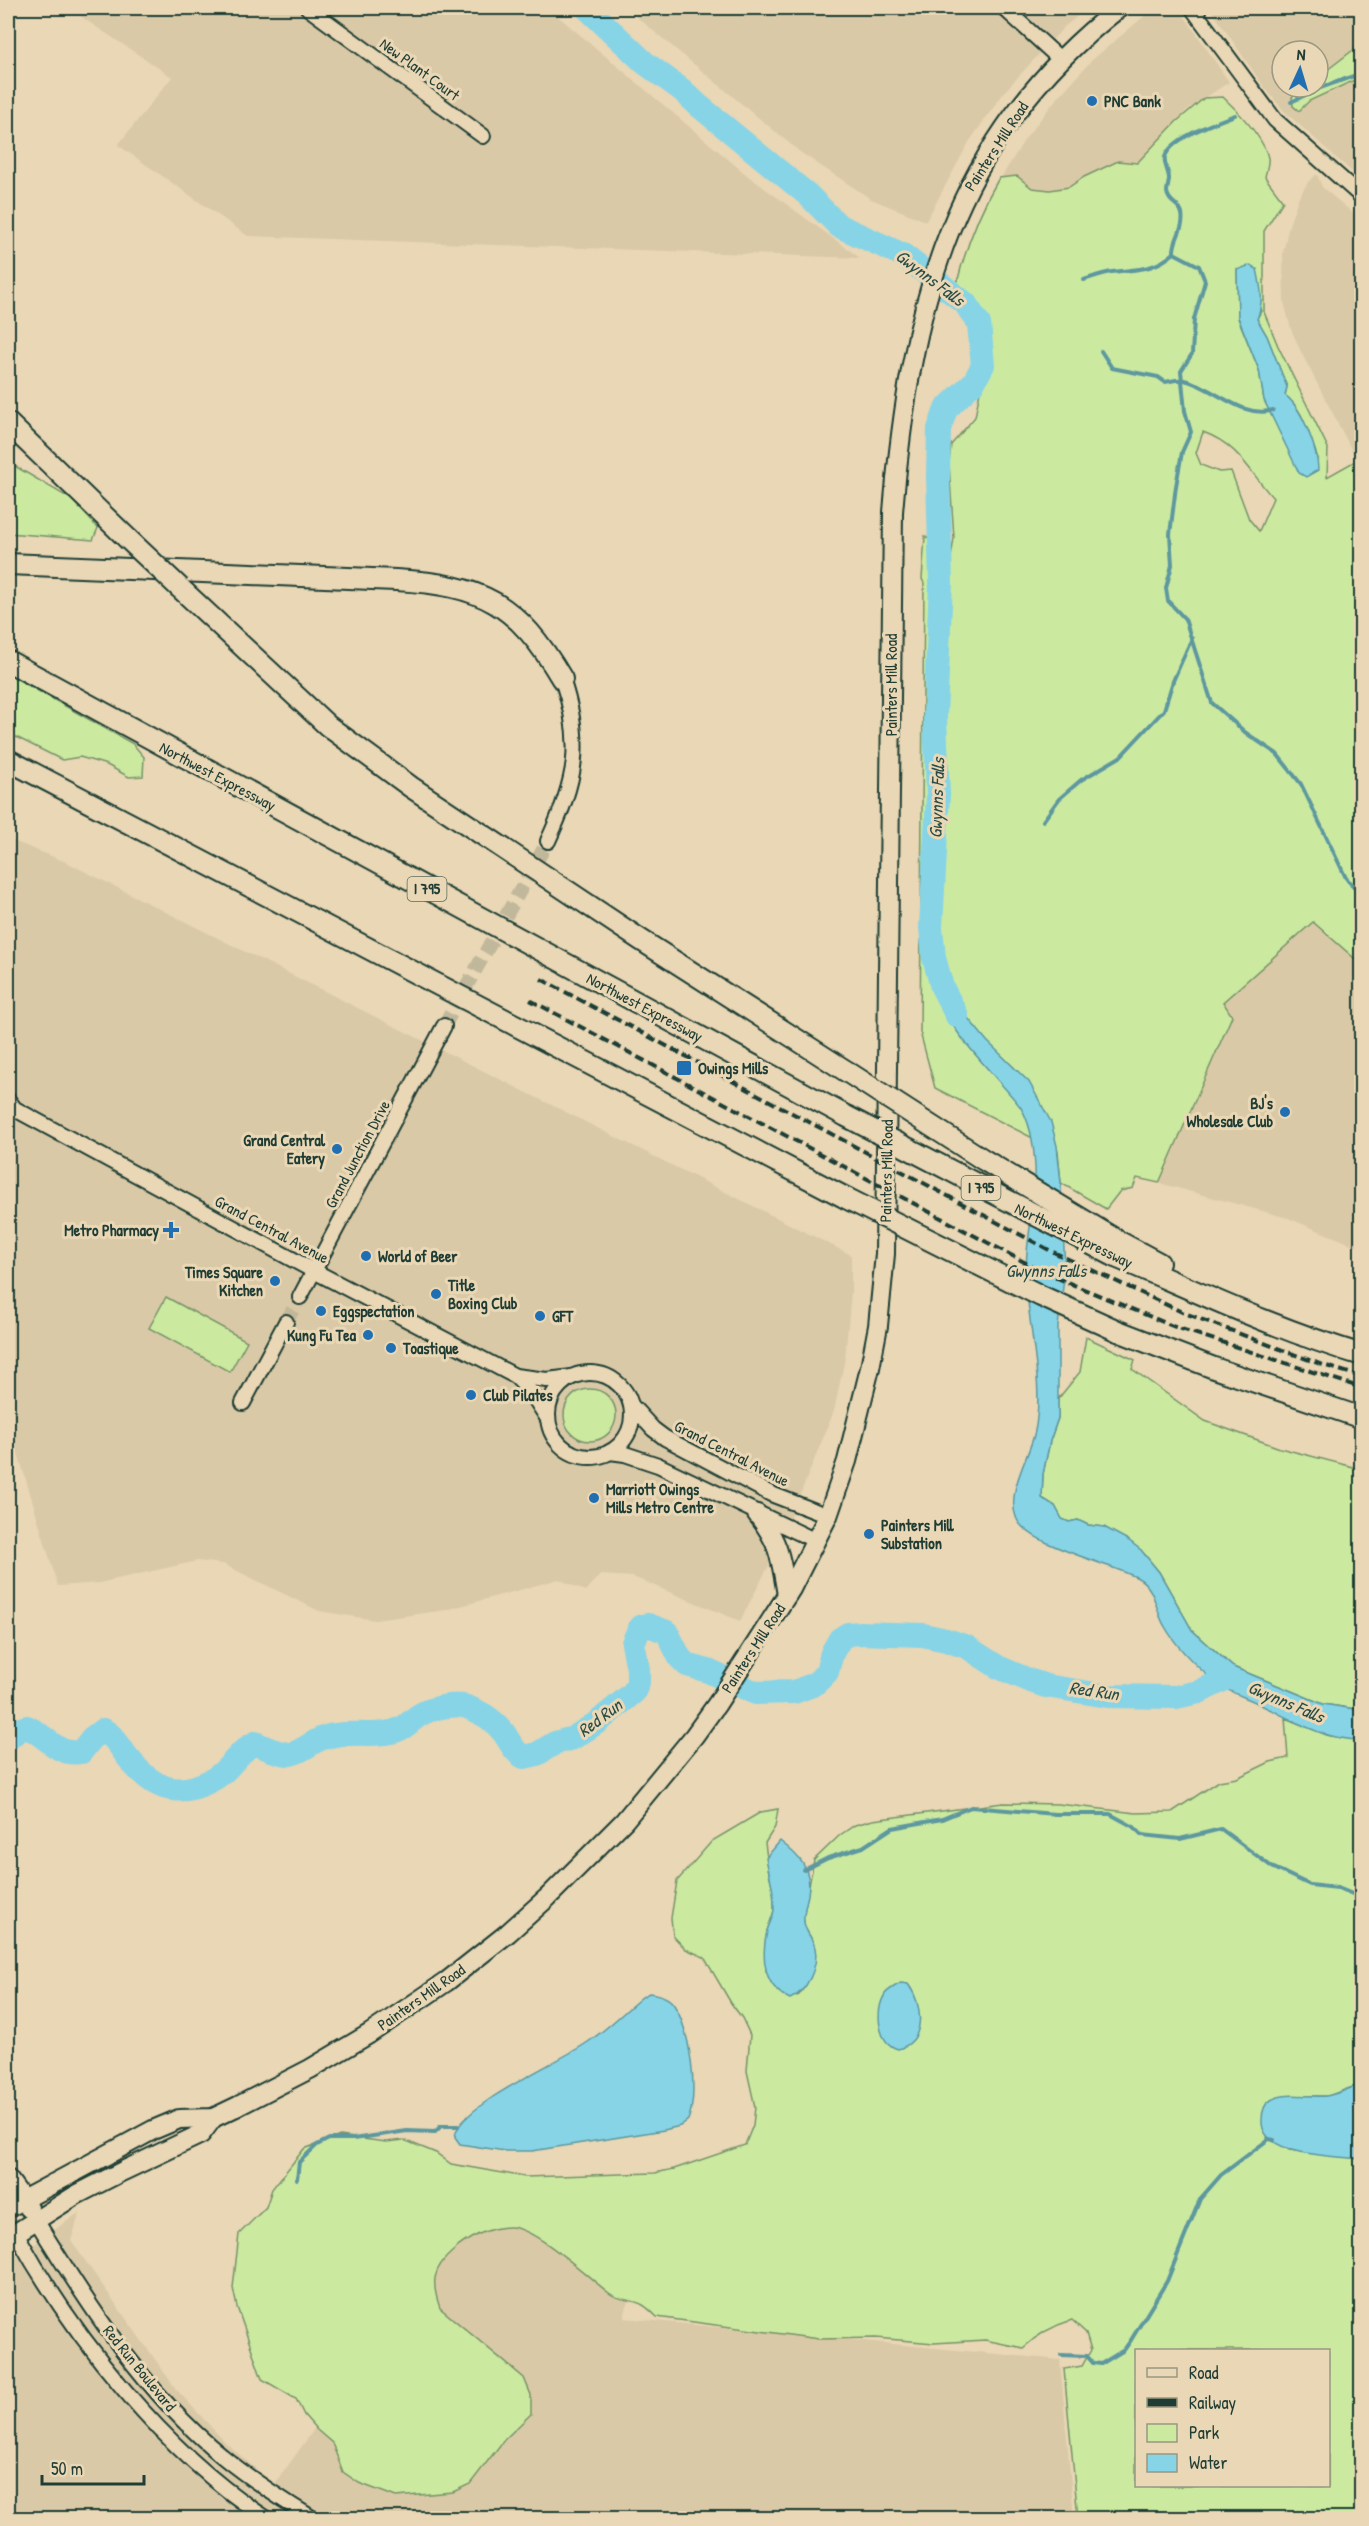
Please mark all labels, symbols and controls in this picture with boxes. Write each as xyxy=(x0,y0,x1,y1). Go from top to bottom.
street label: New Plant Court xyxy=(376,33,465,106)
north arrow xyxy=(1270,39,1330,99)
text: N xyxy=(1296,43,1307,65)
place label: PNC Bank xyxy=(1104,90,1161,112)
marker: PNC Bank xyxy=(1085,94,1099,108)
street label: Painters Mill Road xyxy=(959,97,1033,195)
water label: Gwynns Falls xyxy=(891,243,972,313)
street label: Painters Mill Road xyxy=(880,634,902,736)
street label: Northwest Expressway xyxy=(156,736,280,816)
water label: Gwynns Falls xyxy=(923,755,950,839)
road number: I 795 xyxy=(408,877,446,901)
street label: Northwest Expressway xyxy=(583,967,707,1047)
place label: Owings Mills xyxy=(698,1057,769,1080)
marker: Owings Mills xyxy=(675,1059,693,1077)
place label: BJ's Wholesale Club xyxy=(1187,1092,1274,1132)
street label: Grand Junction Drive xyxy=(319,1095,395,1212)
marker: BJ's Wholesale Club xyxy=(1278,1105,1292,1119)
street label: Painters Mill Road xyxy=(874,1120,898,1222)
place label: Grand Central Eatery xyxy=(243,1129,326,1170)
marker: Grand Central Eatery xyxy=(330,1142,344,1156)
road number: I 795 xyxy=(962,1176,1000,1200)
street label: Grand Central Avenue xyxy=(211,1190,333,1269)
street label: Northwest Expressway xyxy=(1011,1197,1137,1273)
place label: Metro Pharmacy xyxy=(64,1219,159,1242)
marker: Metro Pharmacy xyxy=(164,1223,178,1237)
place label: World of Beer xyxy=(378,1245,458,1267)
marker: World of Beer xyxy=(359,1249,373,1263)
water label: Gwynns Falls xyxy=(1006,1258,1088,1283)
place label: Times Square Kitchen xyxy=(184,1261,264,1301)
marker: Times Square Kitchen xyxy=(268,1274,282,1288)
place label: Title Boxing Club xyxy=(447,1274,518,1315)
marker: Title Boxing Club xyxy=(429,1287,443,1301)
place label: Eggspectation xyxy=(333,1300,414,1323)
marker: Eggspectation xyxy=(314,1304,328,1318)
place label: GFT xyxy=(552,1305,574,1327)
marker: GFT xyxy=(533,1309,547,1323)
place label: Kung Fu Tea xyxy=(287,1324,357,1347)
marker: Kung Fu Tea xyxy=(361,1328,375,1342)
place label: Toastique xyxy=(402,1337,459,1360)
marker: Toastique xyxy=(384,1341,398,1355)
place label: Club Pilates xyxy=(483,1384,553,1406)
marker: Club Pilates xyxy=(464,1388,478,1402)
street label: Grand Central Avenue xyxy=(671,1415,794,1492)
place label: Marriott Owings Mills Metro Centre xyxy=(606,1478,715,1518)
marker: Marriott Owings Mills Metro Centre xyxy=(587,1491,601,1505)
place label: Painters Mill Substation xyxy=(881,1514,955,1554)
marker: Painters Mill Substation xyxy=(862,1527,876,1541)
street label: Painters Mill Road xyxy=(716,1599,790,1697)
water label: Gwynns Falls xyxy=(1244,1674,1330,1730)
water label: Red Run xyxy=(1068,1675,1122,1707)
water label: Red Run xyxy=(572,1691,629,1743)
street label: Painters Mill Road xyxy=(373,1959,469,2035)
street label: Red Run Boulevard xyxy=(98,2320,182,2416)
legend xyxy=(1135,2349,1330,2487)
text: Road xyxy=(1189,2360,1219,2385)
text: Railway xyxy=(1189,2390,1236,2415)
text: Park xyxy=(1189,2420,1220,2445)
scale bar xyxy=(42,2448,144,2486)
text: Water xyxy=(1189,2450,1227,2475)
text: 50 m xyxy=(51,2456,83,2481)

